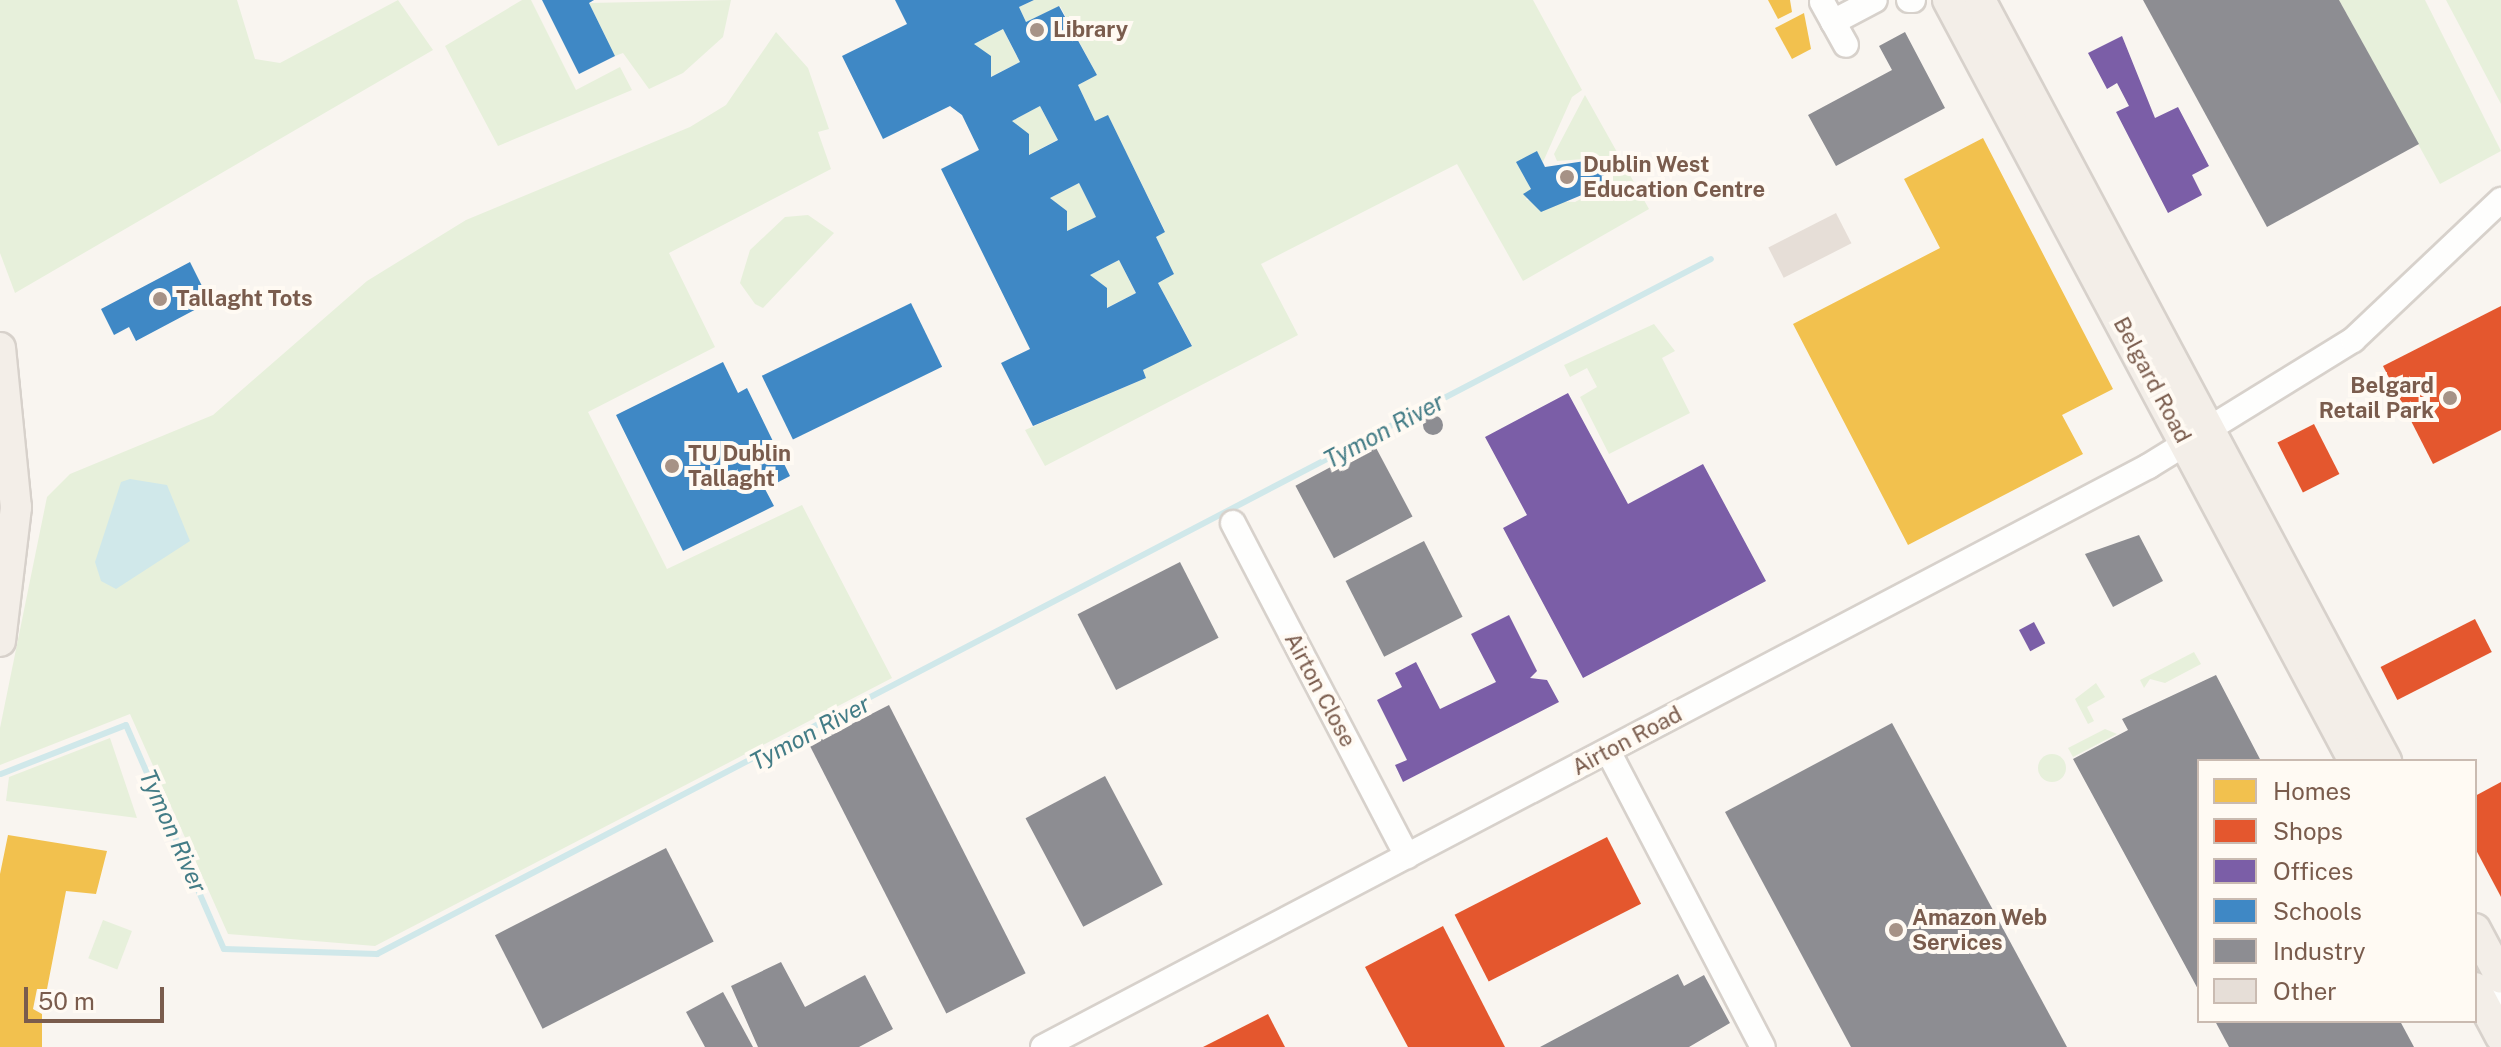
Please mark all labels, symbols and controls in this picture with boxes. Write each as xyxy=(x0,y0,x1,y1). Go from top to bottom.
place label: Library xyxy=(1053,17,1128,43)
marker: Library xyxy=(1028,21,1046,39)
place label: Dublin West Education Centre xyxy=(1583,151,1765,202)
marker: Dublin West Education Centre xyxy=(1558,168,1576,186)
place label: Tallaght Tots xyxy=(176,286,313,312)
marker: Tallaght Tots xyxy=(151,290,169,308)
street label: Belgard Road xyxy=(2108,313,2196,447)
place label: Belgard Retail Park xyxy=(2319,372,2434,424)
water label: Tymon River xyxy=(1319,387,1449,475)
marker: Belgard Retail Park xyxy=(2441,389,2459,407)
place label: TU Dublin Tallaght xyxy=(688,440,791,492)
marker: TU Dublin Tallaght xyxy=(663,457,681,475)
street label: Airton Close xyxy=(1279,628,1361,752)
water label: Tymon River xyxy=(745,689,875,777)
street label: Airton Road xyxy=(1568,701,1686,781)
legend xyxy=(2197,759,2477,1023)
water label: Tymon River xyxy=(133,765,213,897)
text: Homes xyxy=(2273,777,2351,805)
text: Shops xyxy=(2273,817,2343,845)
text: Offices xyxy=(2273,857,2353,885)
text: Schools xyxy=(2273,897,2362,925)
place label: Amazon Web Services xyxy=(1912,904,2048,956)
marker: Amazon Web Services xyxy=(1887,921,1905,939)
text: Industry xyxy=(2273,937,2366,965)
scale bar xyxy=(28,971,168,1021)
text: Other xyxy=(2273,977,2337,1005)
text: 50 m xyxy=(38,987,95,1015)

